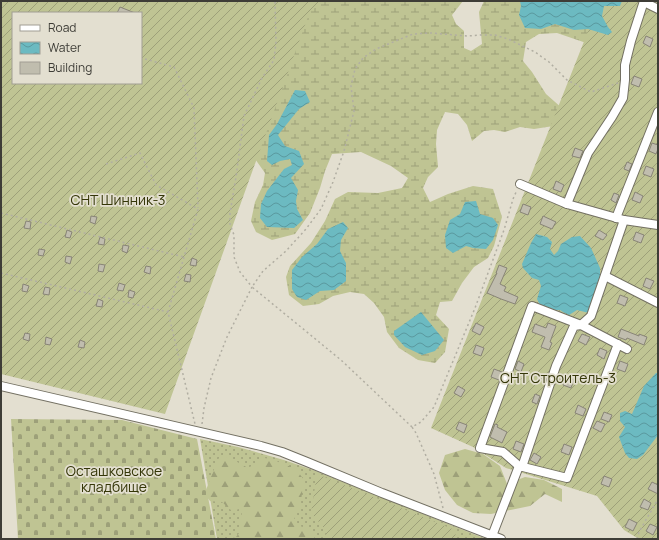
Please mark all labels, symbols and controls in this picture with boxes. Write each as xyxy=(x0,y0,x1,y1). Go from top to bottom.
legend xyxy=(12,12,142,84)
text: Road xyxy=(48,19,76,36)
text: Water xyxy=(48,39,82,56)
text: Building xyxy=(48,59,92,76)
park label: СНТ Шинник-3 xyxy=(70,190,166,209)
park label: СНТ Строитель-3 xyxy=(500,368,616,387)
park label: Осташковское кладбище xyxy=(66,461,162,496)

